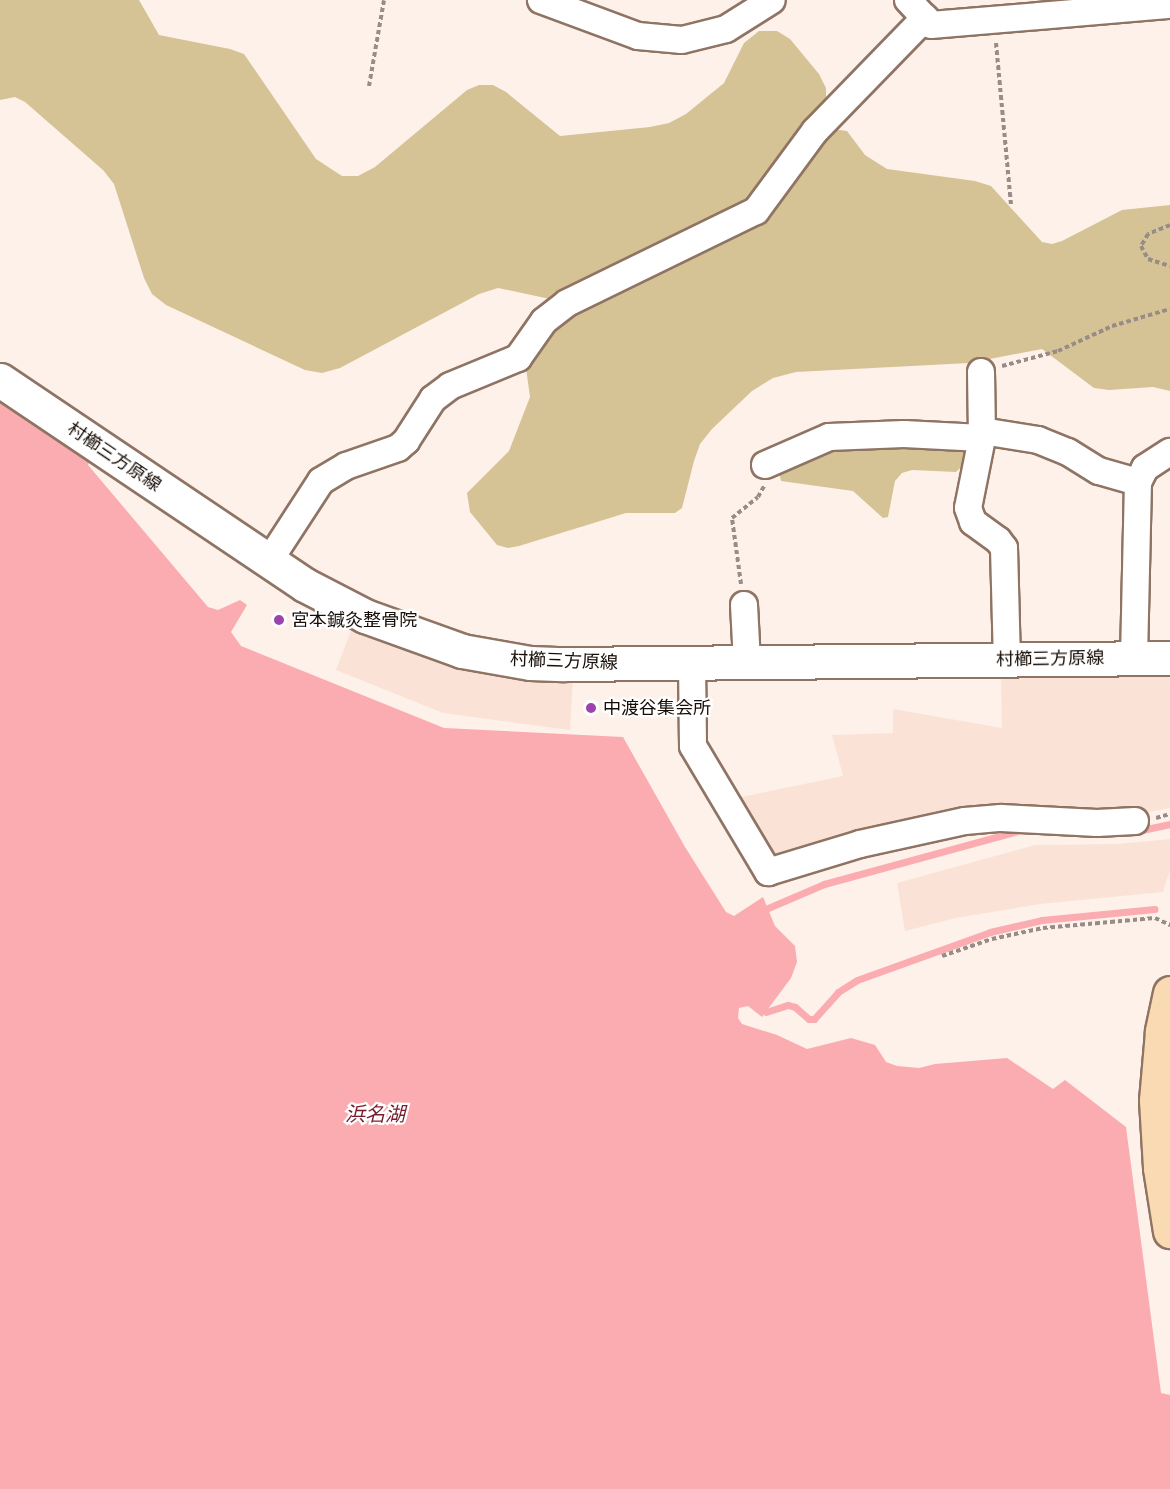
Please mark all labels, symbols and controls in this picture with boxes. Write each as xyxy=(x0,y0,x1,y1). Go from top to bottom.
street label: 村櫛三方原線 xyxy=(63,418,165,496)
place label: 宮本鍼灸整骨院 xyxy=(291,609,417,631)
marker: 宮本鍼灸整骨院 xyxy=(272,613,286,627)
street label: 村櫛三方原線 xyxy=(996,647,1104,671)
street label: 村櫛三方原線 xyxy=(510,648,618,674)
place label: 中渡谷集会所 xyxy=(603,697,711,719)
marker: 中渡谷集会所 xyxy=(584,701,598,715)
water label: 浜名湖 xyxy=(345,1102,405,1126)

